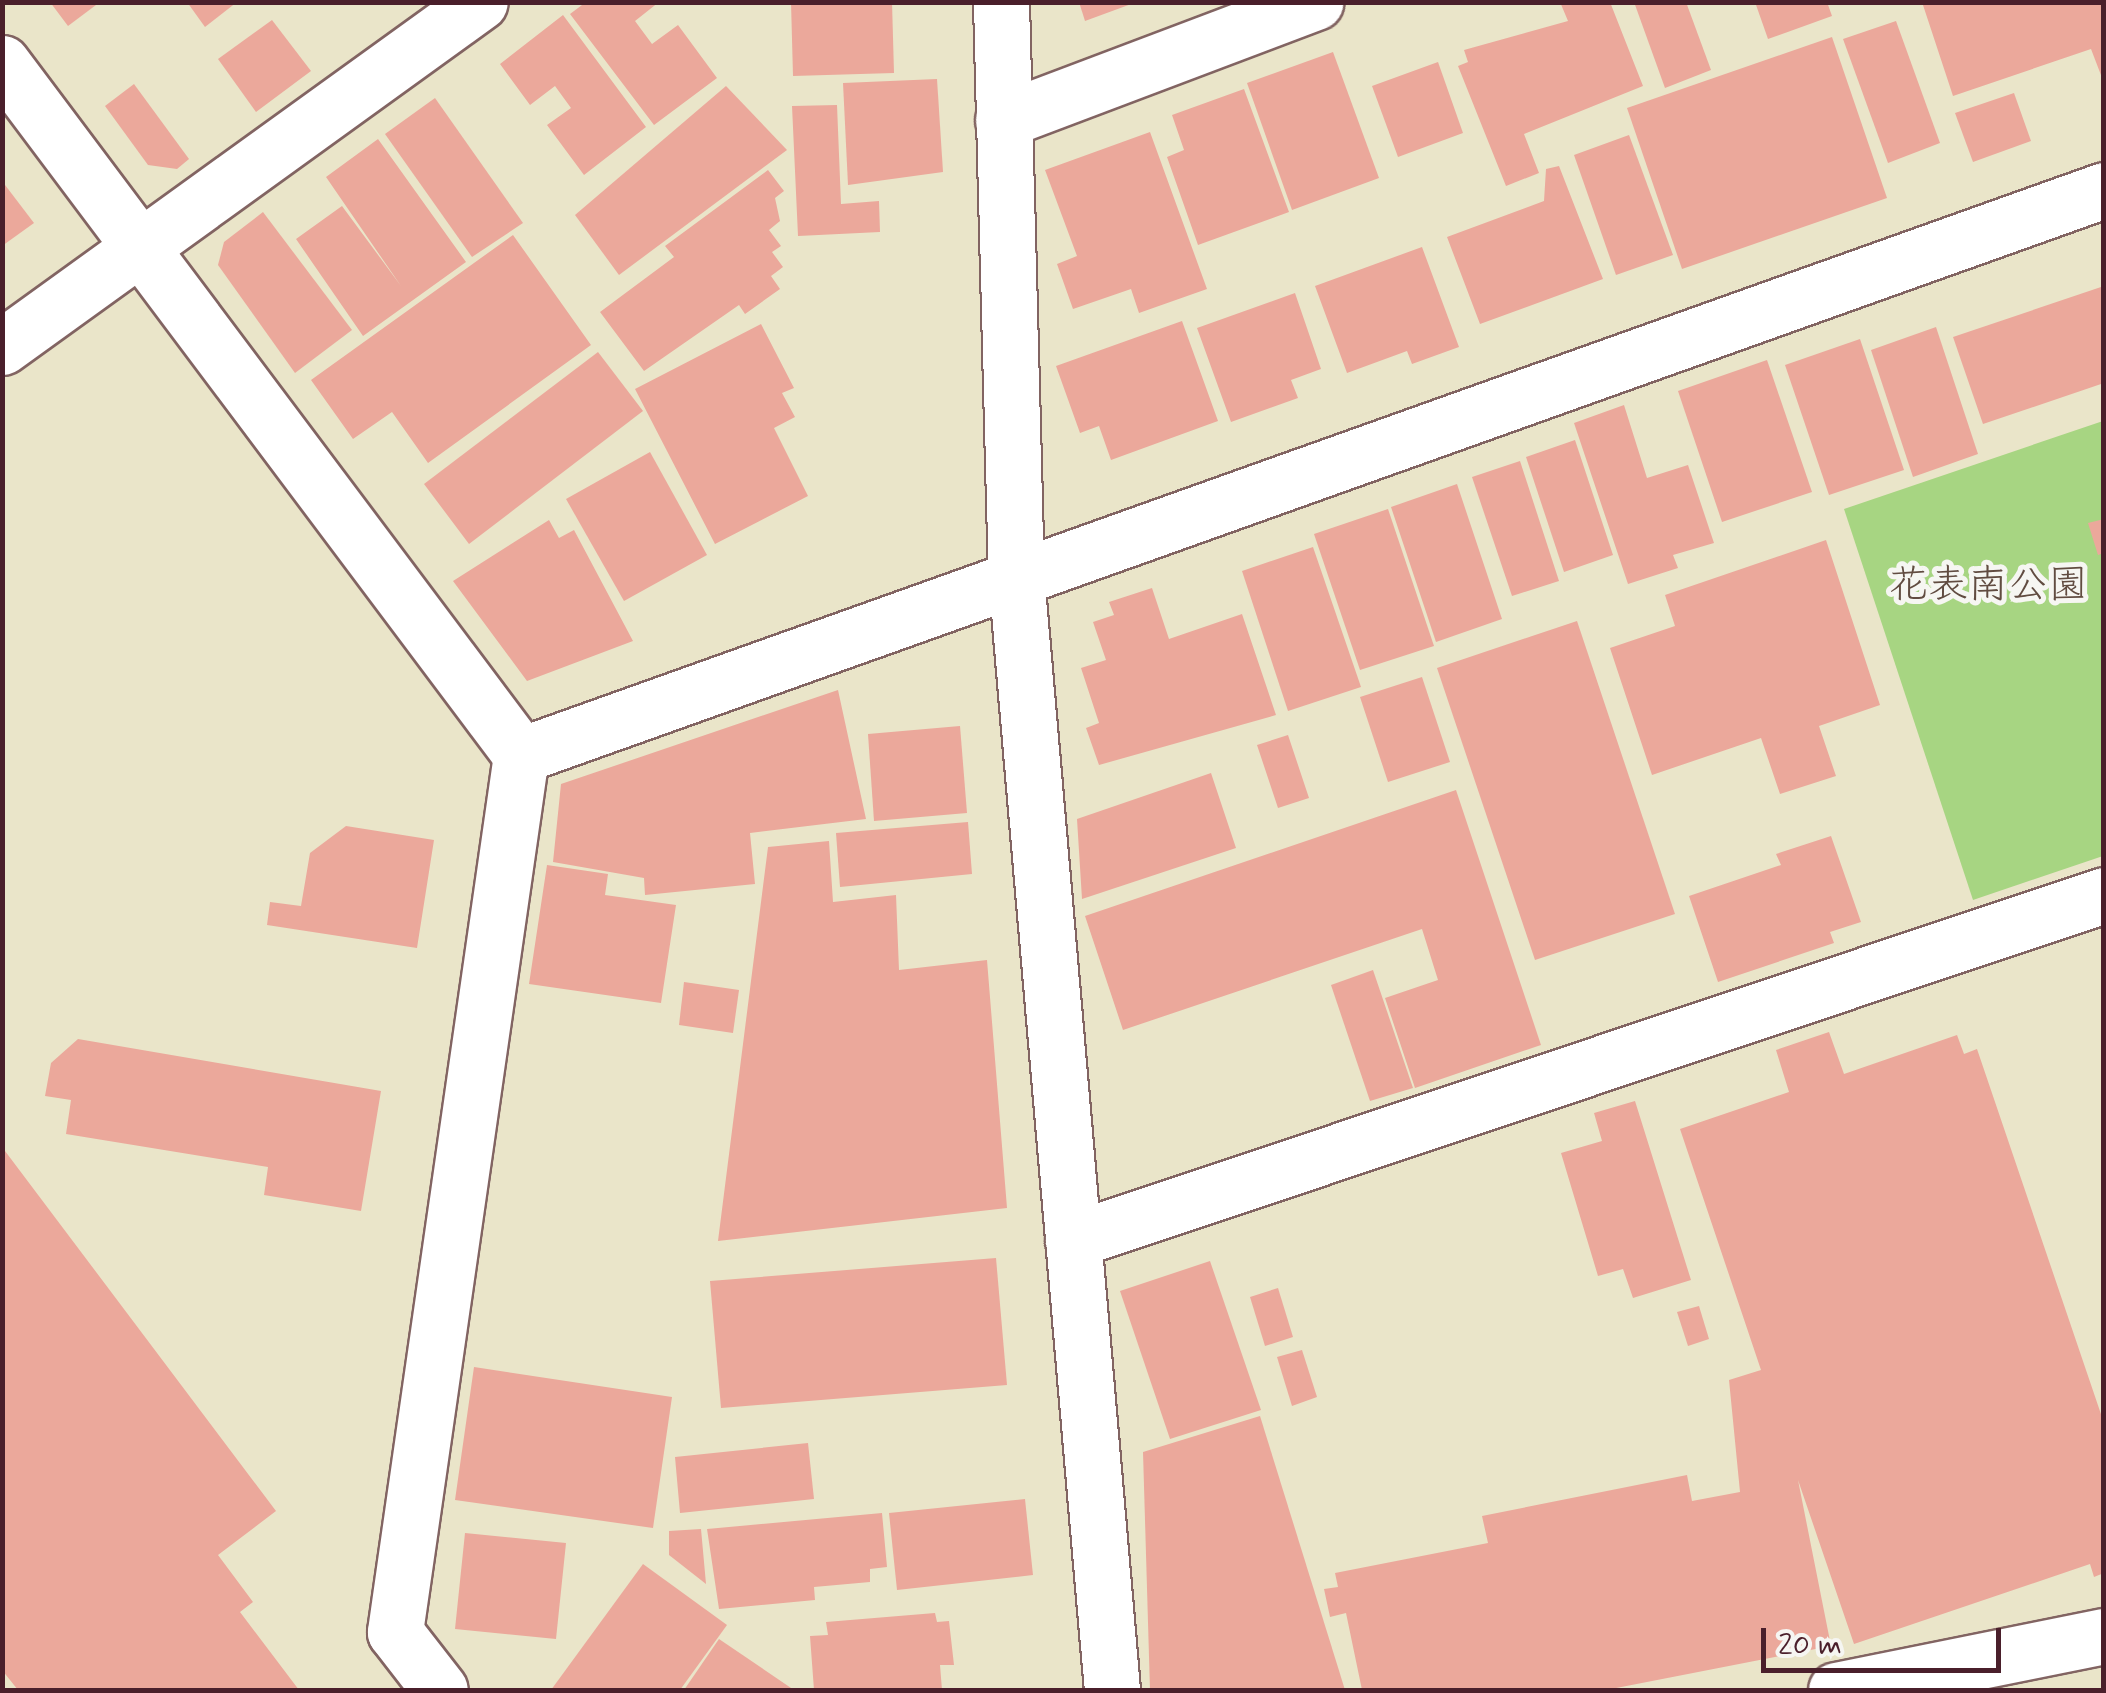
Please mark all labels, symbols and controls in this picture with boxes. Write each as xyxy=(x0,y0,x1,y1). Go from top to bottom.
park label: 花表南公園 xyxy=(1888,562,2088,610)
scale bar xyxy=(1766,1608,2006,1670)
text: 20 m xyxy=(1778,1626,1842,1665)

